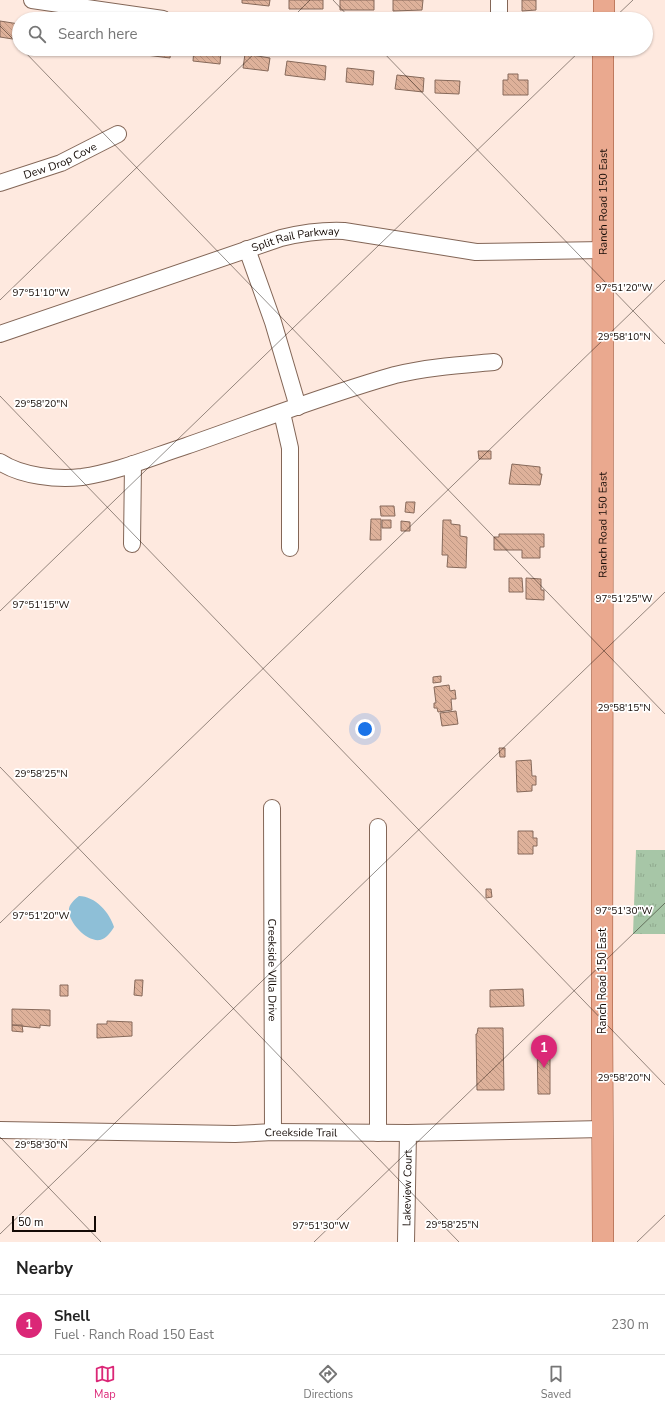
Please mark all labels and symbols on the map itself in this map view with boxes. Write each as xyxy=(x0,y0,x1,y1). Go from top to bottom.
street label: Dew Drop Cove xyxy=(21,139,99,182)
street label: Ranch Road 150 East xyxy=(595,149,610,255)
street label: Split Rail Parkway xyxy=(249,223,340,255)
text: 97°51'20"W xyxy=(596,281,652,295)
text: 97°51'10"W xyxy=(13,286,69,300)
text: 29°58'10"N xyxy=(597,330,651,344)
text: 29°58'20"N xyxy=(14,397,68,411)
street label: Ranch Road 150 East xyxy=(595,472,610,578)
text: 97°51'25"W xyxy=(596,592,652,606)
text: 97°51'15"W xyxy=(13,598,69,612)
text: 29°58'15"N xyxy=(597,701,651,715)
your location xyxy=(355,719,375,739)
text: 29°58'25"N xyxy=(14,767,68,781)
text: 97°51'30"W xyxy=(596,904,652,918)
text: 97°51'20"W xyxy=(13,909,69,923)
street label: Creekside Villa Drive xyxy=(265,919,280,1022)
street label: Ranch Road 150 East xyxy=(595,928,610,1034)
pin: 1 xyxy=(531,1035,557,1068)
text: 29°58'20"N xyxy=(597,1071,651,1085)
street label: Creekside Trail xyxy=(264,1124,338,1140)
text: 29°58'30"N xyxy=(14,1138,68,1152)
street label: Lakeview Court xyxy=(399,1149,415,1226)
scale bar xyxy=(12,1214,96,1233)
text: 29°58'25"N xyxy=(425,1218,479,1232)
text: 97°51'30"W xyxy=(293,1219,349,1233)

